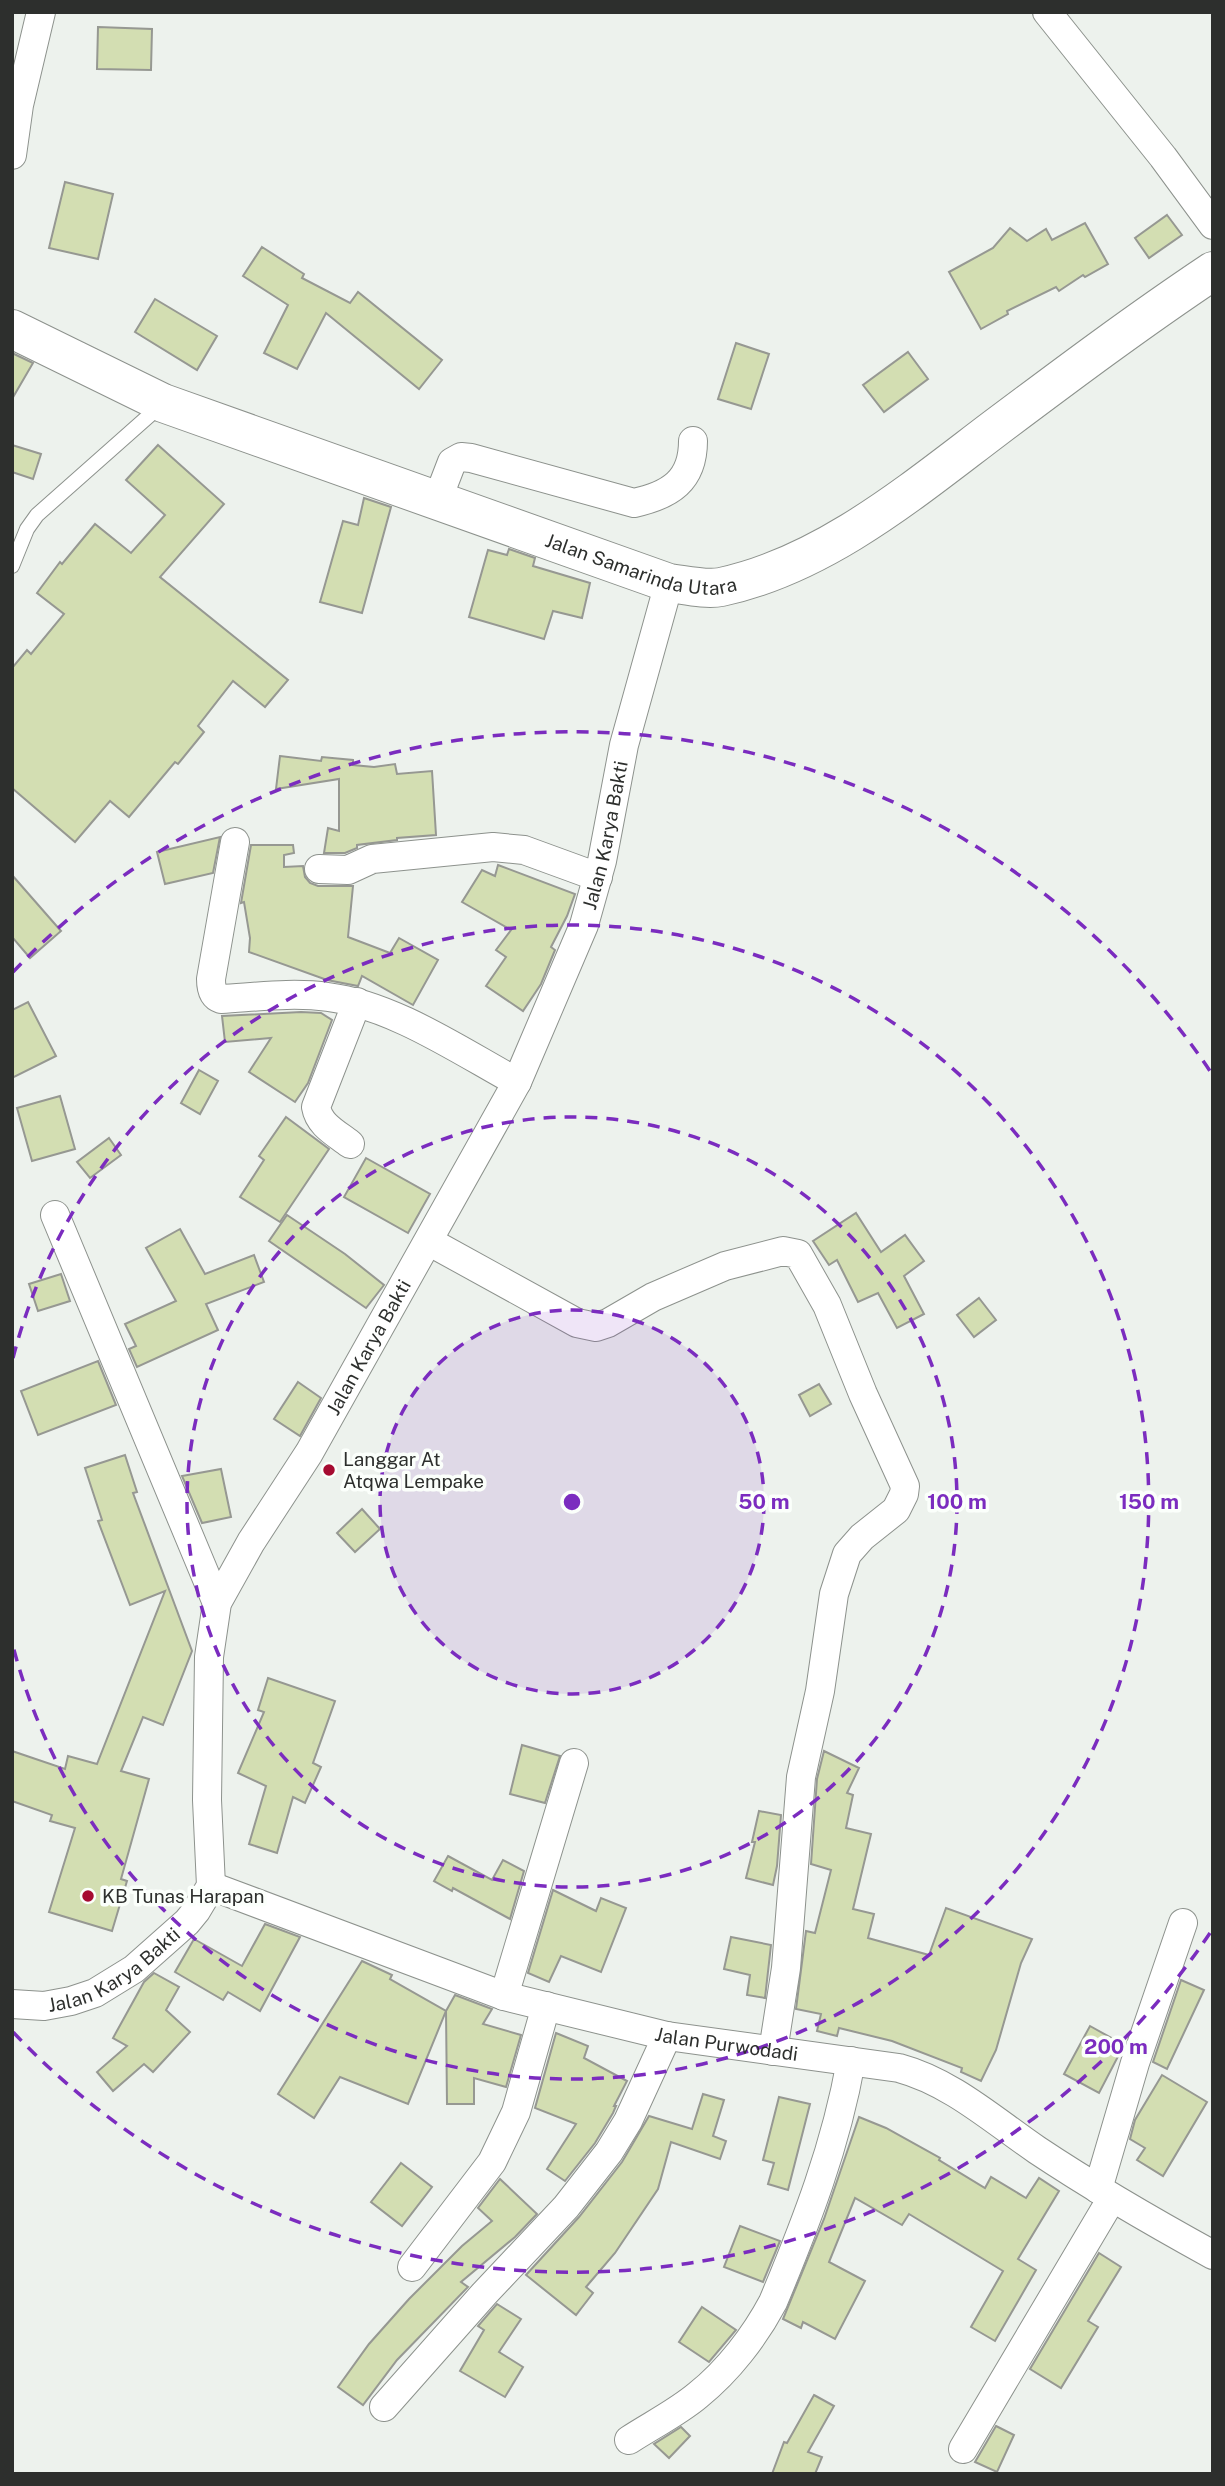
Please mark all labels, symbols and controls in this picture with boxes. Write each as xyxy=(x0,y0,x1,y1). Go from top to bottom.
street label: Jalan Samarinda Utara xyxy=(542,529,739,599)
street label: Jalan Karya Bakti xyxy=(578,759,632,912)
street label: Jalan Karya Bakti xyxy=(322,1276,415,1419)
place label: Langgar At Atqwa Lempake xyxy=(343,1448,484,1492)
marker: Langgar At Atqwa Lempake xyxy=(321,1462,337,1478)
text: 50 m xyxy=(738,1489,790,1514)
text: 100 m xyxy=(927,1489,987,1514)
text: 150 m xyxy=(1119,1489,1179,1514)
centre of rings xyxy=(560,1490,584,1514)
place label: KB Tunas Harapan xyxy=(102,1885,264,1907)
marker: KB Tunas Harapan xyxy=(80,1888,96,1904)
street label: Jalan Karya Bakti xyxy=(46,1923,184,2016)
street label: Jalan Purwodadi xyxy=(653,2023,799,2065)
text: 200 m xyxy=(1084,2034,1148,2059)

